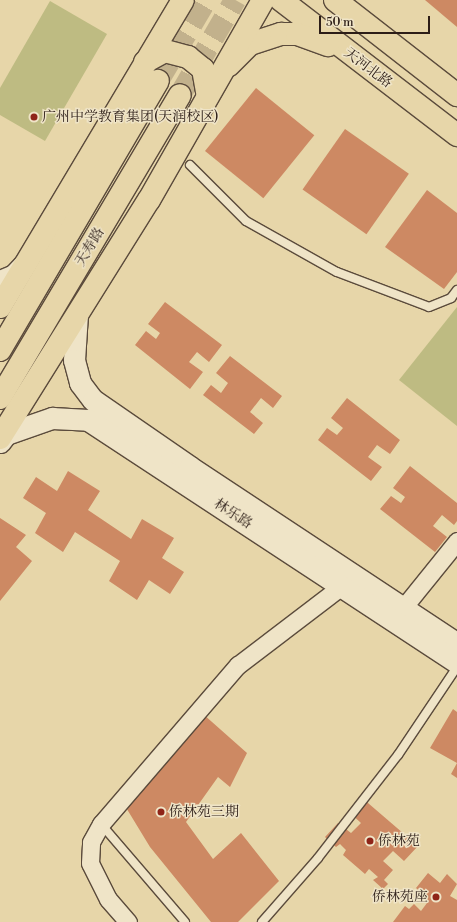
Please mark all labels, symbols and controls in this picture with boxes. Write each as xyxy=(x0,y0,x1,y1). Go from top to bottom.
scale bar xyxy=(321,8,432,34)
text: 50 m xyxy=(326,15,354,30)
street label: 天河北路 xyxy=(341,44,395,92)
place label: 广州中学教育集团(天润校区) xyxy=(42,109,219,125)
marker: 广州中学教育集团(天润校区) xyxy=(29,112,39,122)
street label: 天寿路 xyxy=(72,225,108,269)
street label: 林乐路 xyxy=(211,496,255,532)
place label: 侨林苑三期 xyxy=(169,804,239,820)
marker: 侨林苑三期 xyxy=(156,807,166,817)
place label: 侨林苑 xyxy=(378,833,420,849)
marker: 侨林苑 xyxy=(365,836,375,846)
place label: 侨林苑座 xyxy=(372,889,428,905)
marker: 侨林苑座 xyxy=(431,892,441,902)

